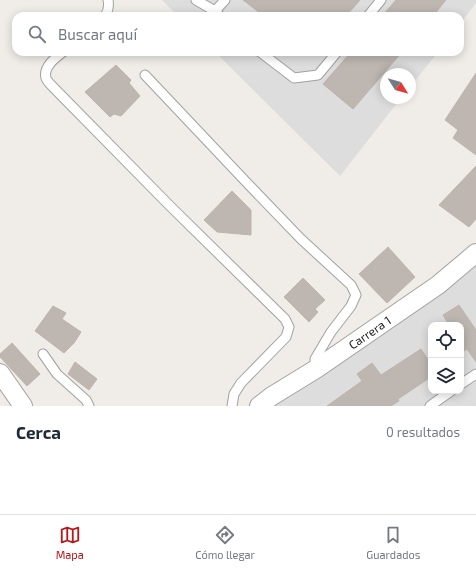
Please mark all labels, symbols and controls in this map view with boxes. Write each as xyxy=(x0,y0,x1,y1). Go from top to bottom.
search box xyxy=(12,12,464,56)
icon: search xyxy=(26,23,48,45)
text: Buscar aquí xyxy=(58,25,137,43)
north arrow xyxy=(380,68,416,104)
street label: Carrera 1 xyxy=(346,313,393,352)
map controls xyxy=(428,322,464,394)
button: locate xyxy=(428,322,464,358)
button: layers xyxy=(428,358,464,394)
text: Cerca xyxy=(16,422,61,442)
text: 0 resultados xyxy=(386,424,460,440)
tab: Mapa xyxy=(56,524,84,561)
tab: Cómo llegar xyxy=(195,524,255,561)
tab: Guardados xyxy=(366,524,420,561)

